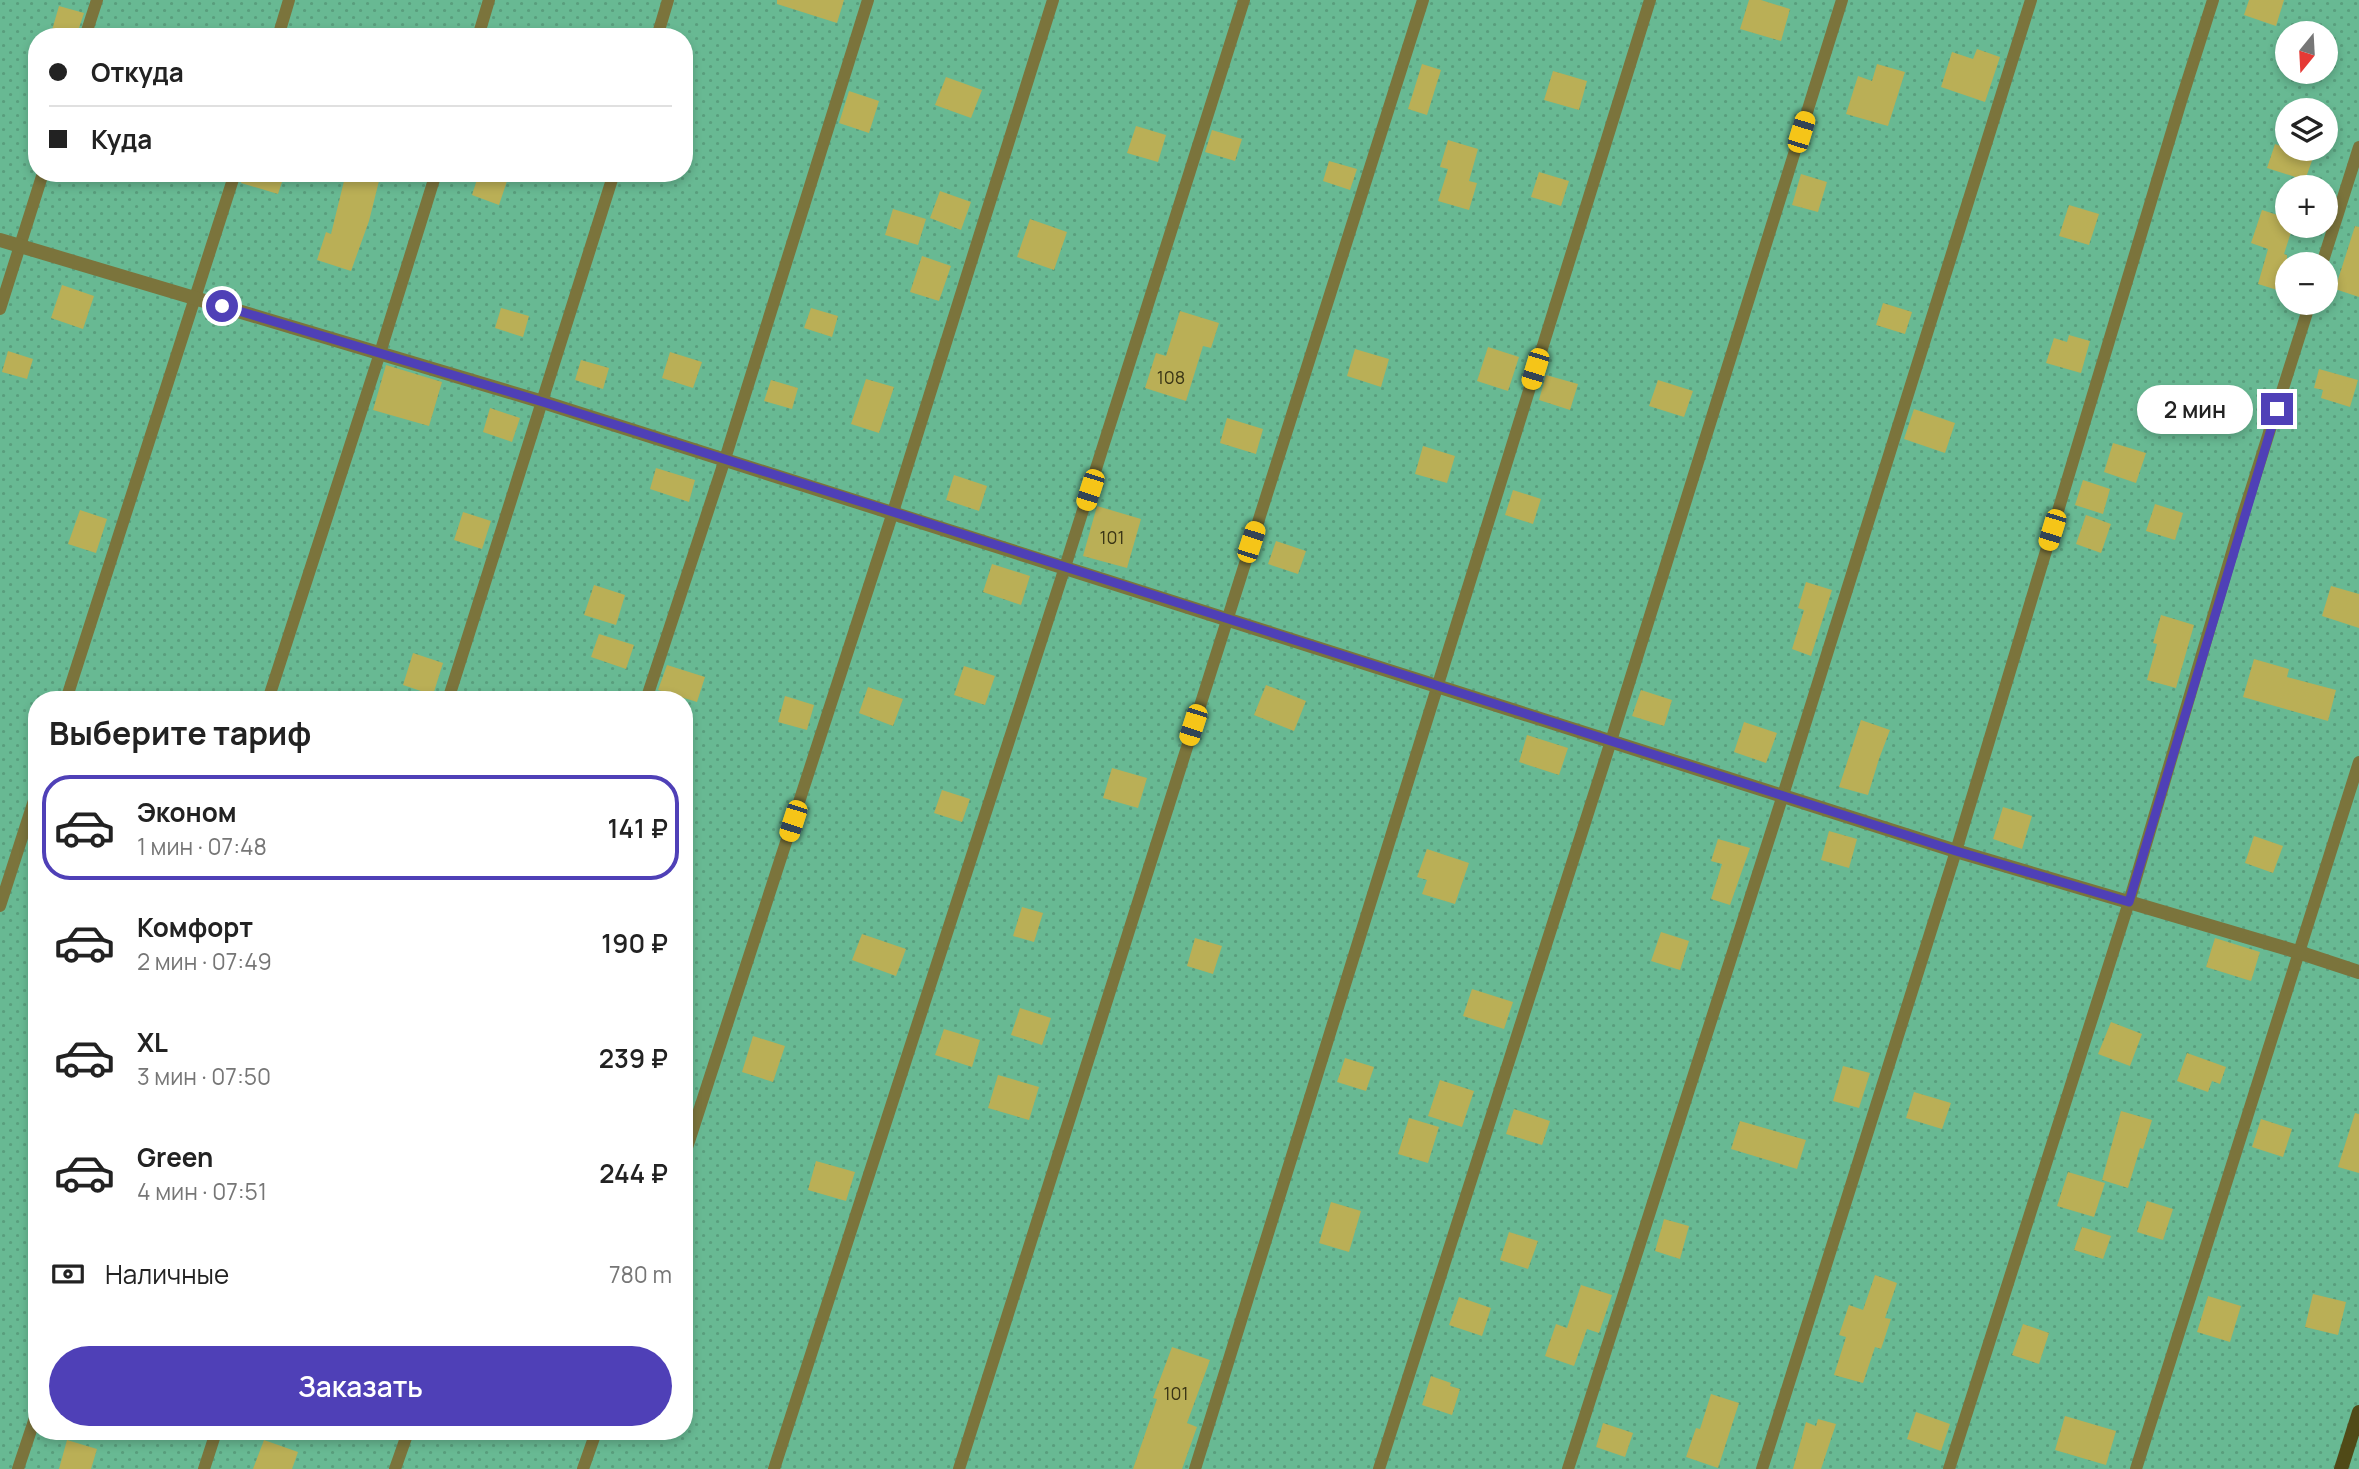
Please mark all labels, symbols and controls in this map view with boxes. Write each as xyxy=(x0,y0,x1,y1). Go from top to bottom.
north arrow xyxy=(2275,21,2338,84)
map controls xyxy=(2275,21,2338,315)
text: Откуда xyxy=(91,54,184,90)
button: layers xyxy=(2275,98,2338,161)
car xyxy=(1785,109,1818,155)
text: Куда xyxy=(91,121,152,157)
button: + xyxy=(2275,175,2338,238)
button: − xyxy=(2275,252,2338,315)
route start xyxy=(206,290,238,322)
car xyxy=(1519,346,1552,392)
house number: 108 xyxy=(1157,365,1185,389)
callout: 2 мин xyxy=(2137,384,2252,434)
text: 2 мин xyxy=(2164,393,2226,425)
route end xyxy=(2261,393,2293,425)
car xyxy=(1074,467,1107,513)
car xyxy=(2036,507,2069,553)
car xyxy=(1235,519,1268,565)
house number: 101 xyxy=(1099,525,1125,549)
car xyxy=(1177,702,1210,748)
text: Выберите тариф xyxy=(49,711,311,755)
text: Эконом xyxy=(137,794,237,830)
icon: car xyxy=(53,796,116,859)
car xyxy=(777,798,810,844)
text: 141 ₽ xyxy=(607,810,668,846)
text: 1 мин · 07:48 xyxy=(137,830,267,862)
text: Комфорт xyxy=(137,909,253,945)
icon: car xyxy=(53,911,116,974)
text: 190 ₽ xyxy=(601,925,668,961)
text: 2 мин · 07:49 xyxy=(137,945,272,977)
text: XL xyxy=(137,1024,168,1060)
icon: car xyxy=(53,1026,116,1089)
text: 239 ₽ xyxy=(599,1040,668,1076)
text: 3 мин · 07:50 xyxy=(137,1060,271,1092)
text: Green xyxy=(137,1139,213,1175)
icon: car xyxy=(53,1141,116,1204)
text: 244 ₽ xyxy=(599,1155,668,1191)
text: 4 мин · 07:51 xyxy=(137,1175,267,1207)
icon: cash xyxy=(49,1255,87,1293)
text: Наличные xyxy=(105,1256,229,1292)
text: 780 m xyxy=(609,1258,672,1290)
button: Заказать xyxy=(49,1346,672,1426)
house number: 101 xyxy=(1163,1381,1189,1405)

